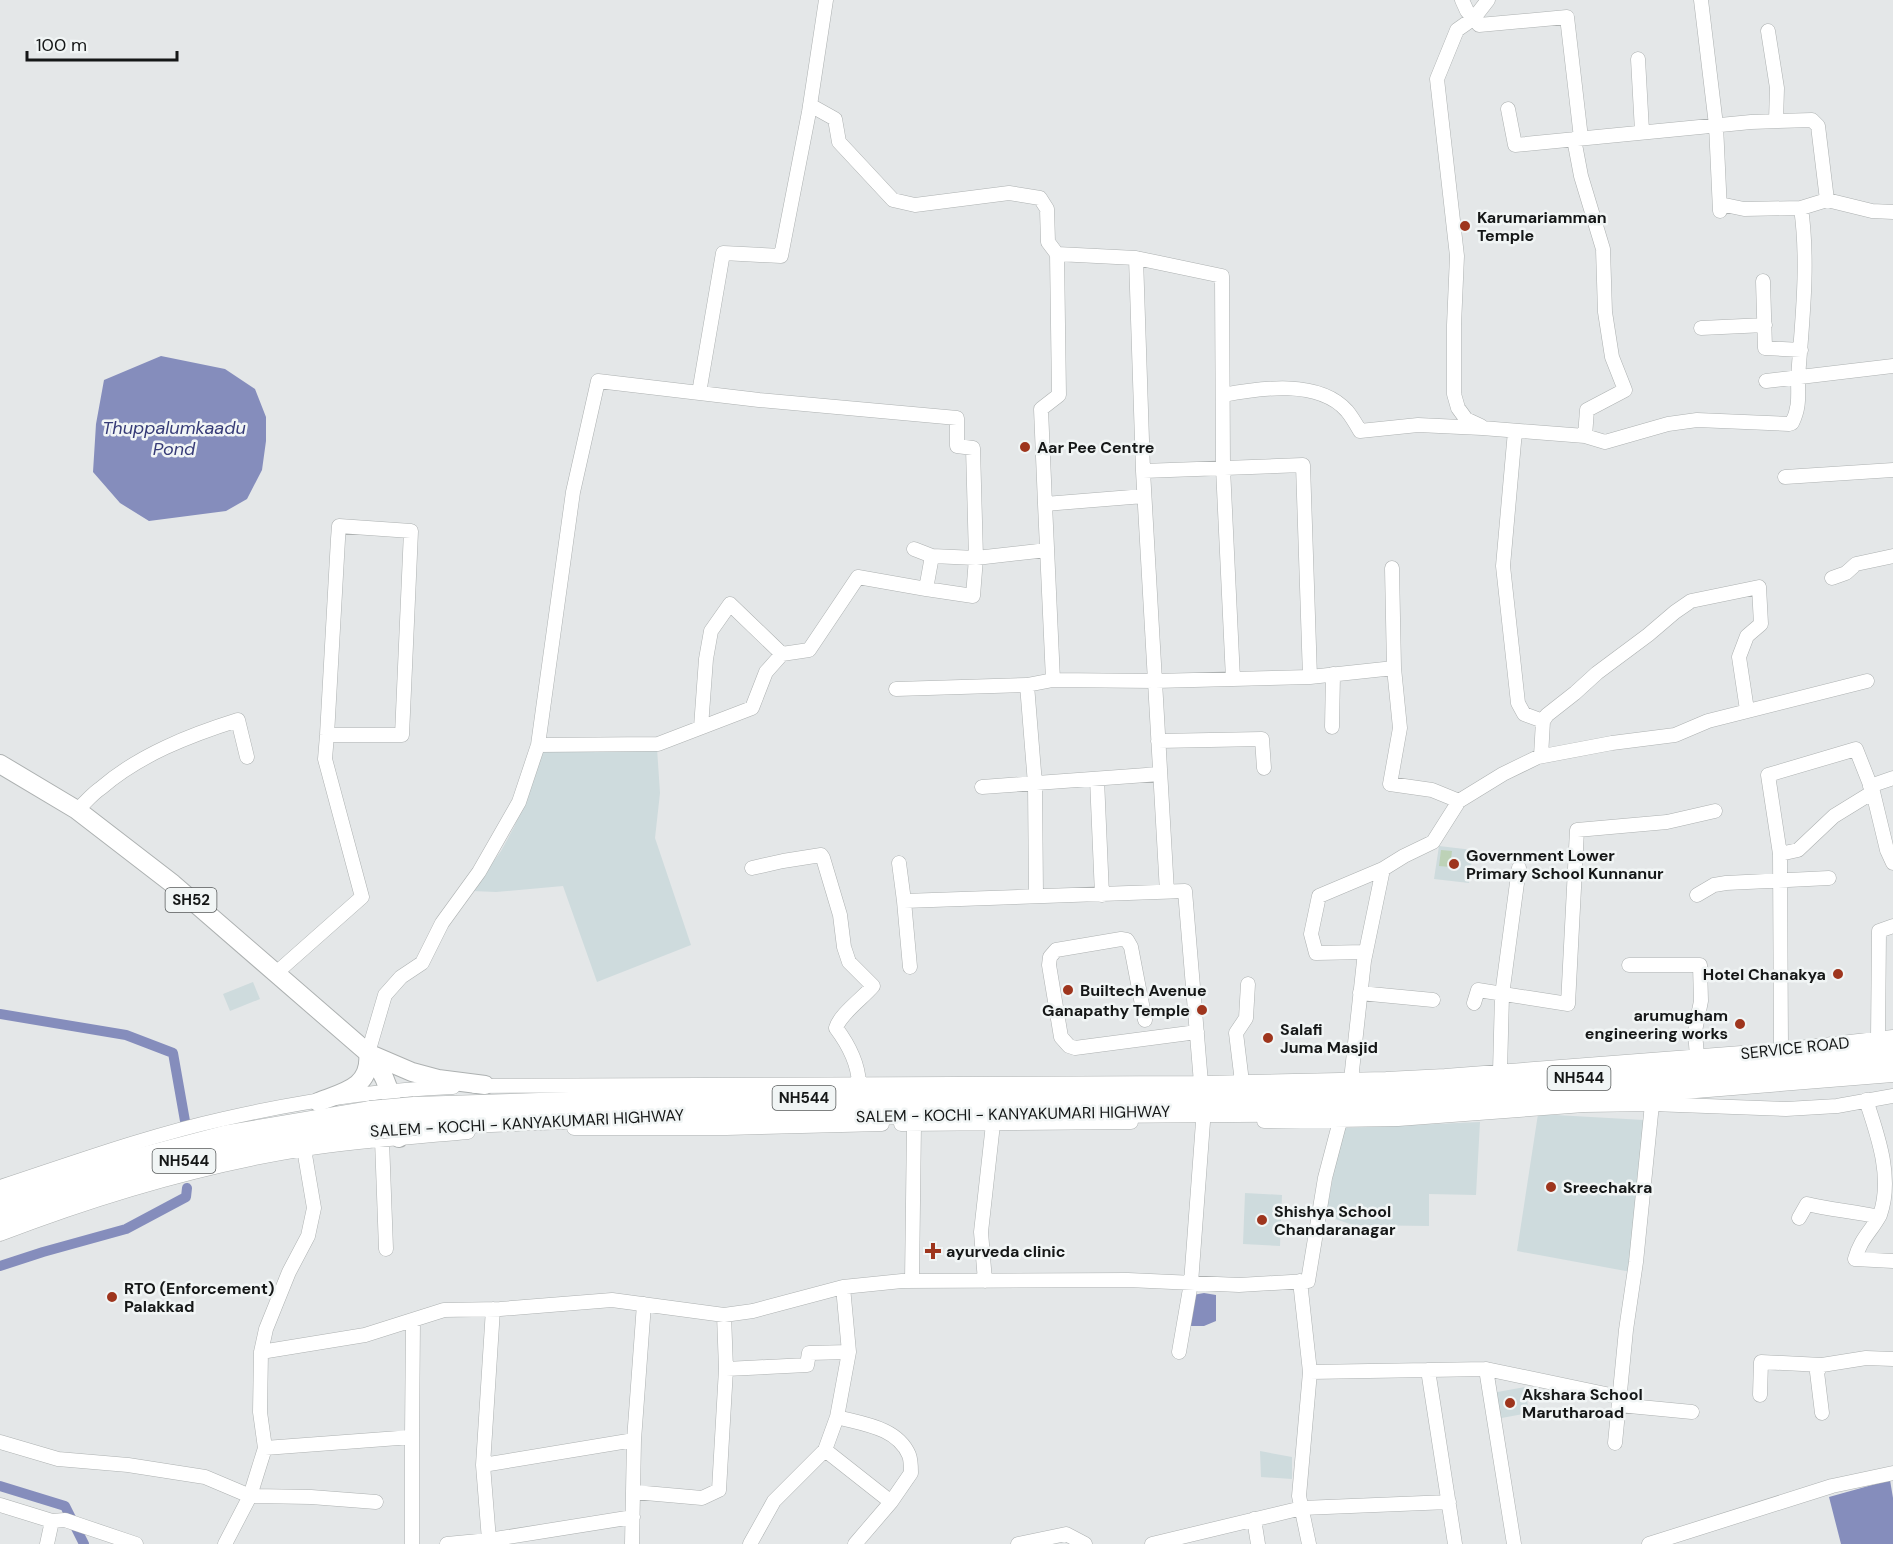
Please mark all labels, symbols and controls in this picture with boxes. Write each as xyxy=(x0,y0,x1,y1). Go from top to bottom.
scale bar xyxy=(27,24,177,62)
text: 100 m xyxy=(36,33,87,57)
place label: Karumariamman Temple xyxy=(1477,207,1607,246)
marker: Karumariamman Temple xyxy=(1458,219,1472,233)
water label: Thuppalumkaadu Pond xyxy=(102,416,246,461)
place label: Aar Pee Centre xyxy=(1037,437,1154,458)
marker: Aar Pee Centre xyxy=(1018,440,1032,454)
place label: Government Lower Primary School Kunnanur xyxy=(1466,845,1664,884)
marker: Government Lower Primary School Kunnanur xyxy=(1447,857,1461,871)
road number: SH52 xyxy=(166,888,216,912)
place label: Hotel Chanakya xyxy=(1703,964,1826,985)
marker: Hotel Chanakya xyxy=(1831,967,1845,981)
place label: Builtech Avenue xyxy=(1080,980,1207,1001)
marker: Builtech Avenue xyxy=(1061,983,1075,997)
place label: Ganapathy Temple xyxy=(1042,1000,1190,1021)
marker: Ganapathy Temple xyxy=(1195,1003,1209,1017)
place label: arumugham engineering works xyxy=(1585,1005,1728,1044)
marker: arumugham engineering works xyxy=(1733,1017,1747,1031)
place label: Salafi Juma Masjid xyxy=(1280,1019,1378,1058)
marker: Salafi Juma Masjid xyxy=(1261,1031,1275,1045)
street label: SERVICE ROAD xyxy=(1740,1032,1850,1064)
road number: NH544 xyxy=(1548,1066,1610,1090)
road number: NH544 xyxy=(772,1086,836,1110)
street label: SALEM - KOCHI - KANYAKUMARI HIGHWAY xyxy=(856,1101,1170,1127)
street label: SALEM - KOCHI - KANYAKUMARI HIGHWAY xyxy=(370,1104,684,1142)
road number: NH544 xyxy=(152,1149,216,1173)
place label: Sreechakra xyxy=(1563,1177,1653,1198)
marker: Sreechakra xyxy=(1544,1180,1558,1194)
place label: Shishya School Chandaranagar xyxy=(1274,1201,1396,1240)
marker: Shishya School Chandaranagar xyxy=(1255,1213,1269,1227)
place label: ayurveda clinic xyxy=(946,1241,1065,1262)
marker: ayurveda clinic xyxy=(924,1242,942,1260)
place label: RTO (Enforcement) Palakkad xyxy=(124,1278,274,1317)
marker: RTO (Enforcement) Palakkad xyxy=(105,1290,119,1304)
place label: Akshara School Marutharoad xyxy=(1522,1384,1643,1423)
marker: Akshara School Marutharoad xyxy=(1503,1396,1517,1410)

